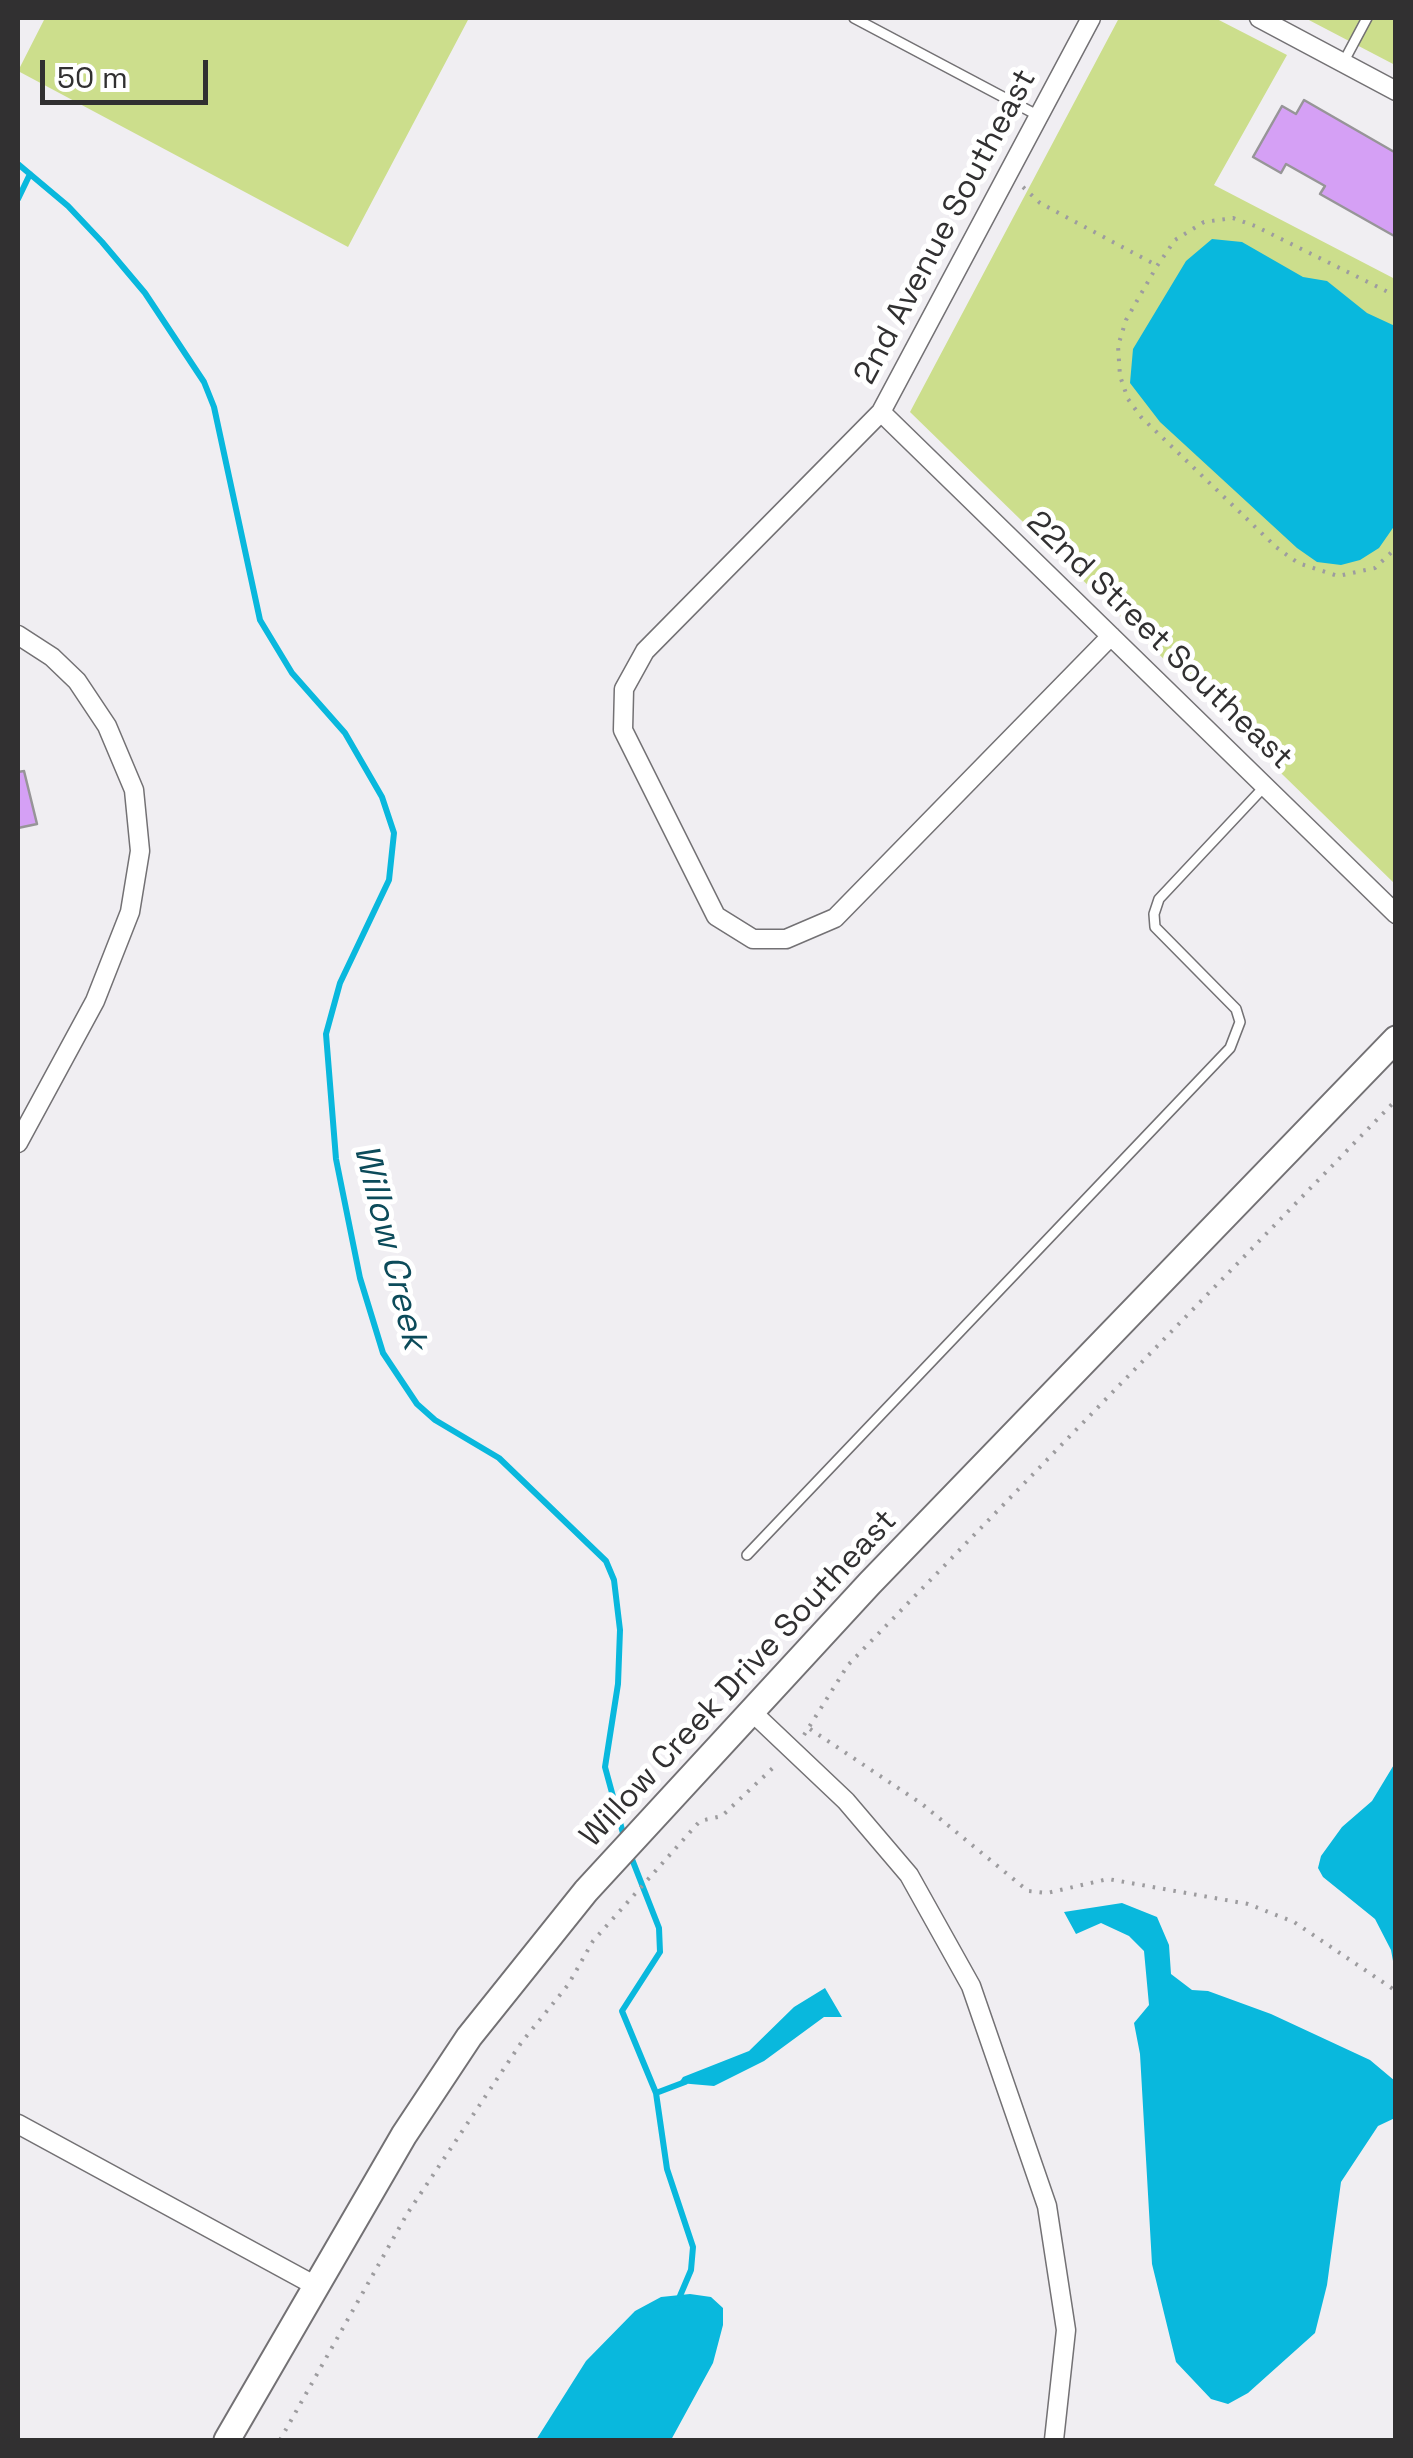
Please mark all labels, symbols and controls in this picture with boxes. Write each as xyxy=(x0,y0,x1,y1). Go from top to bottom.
scale bar xyxy=(45,40,212,102)
text: 50 m xyxy=(57,58,128,97)
street label: 2nd Avenue Southeast xyxy=(847,63,1045,391)
street label: 22nd Street Southeast xyxy=(1018,504,1300,778)
water label: Willow Creek xyxy=(343,1140,435,1354)
street label: Willow Creek Drive Southeast xyxy=(573,1503,905,1855)

